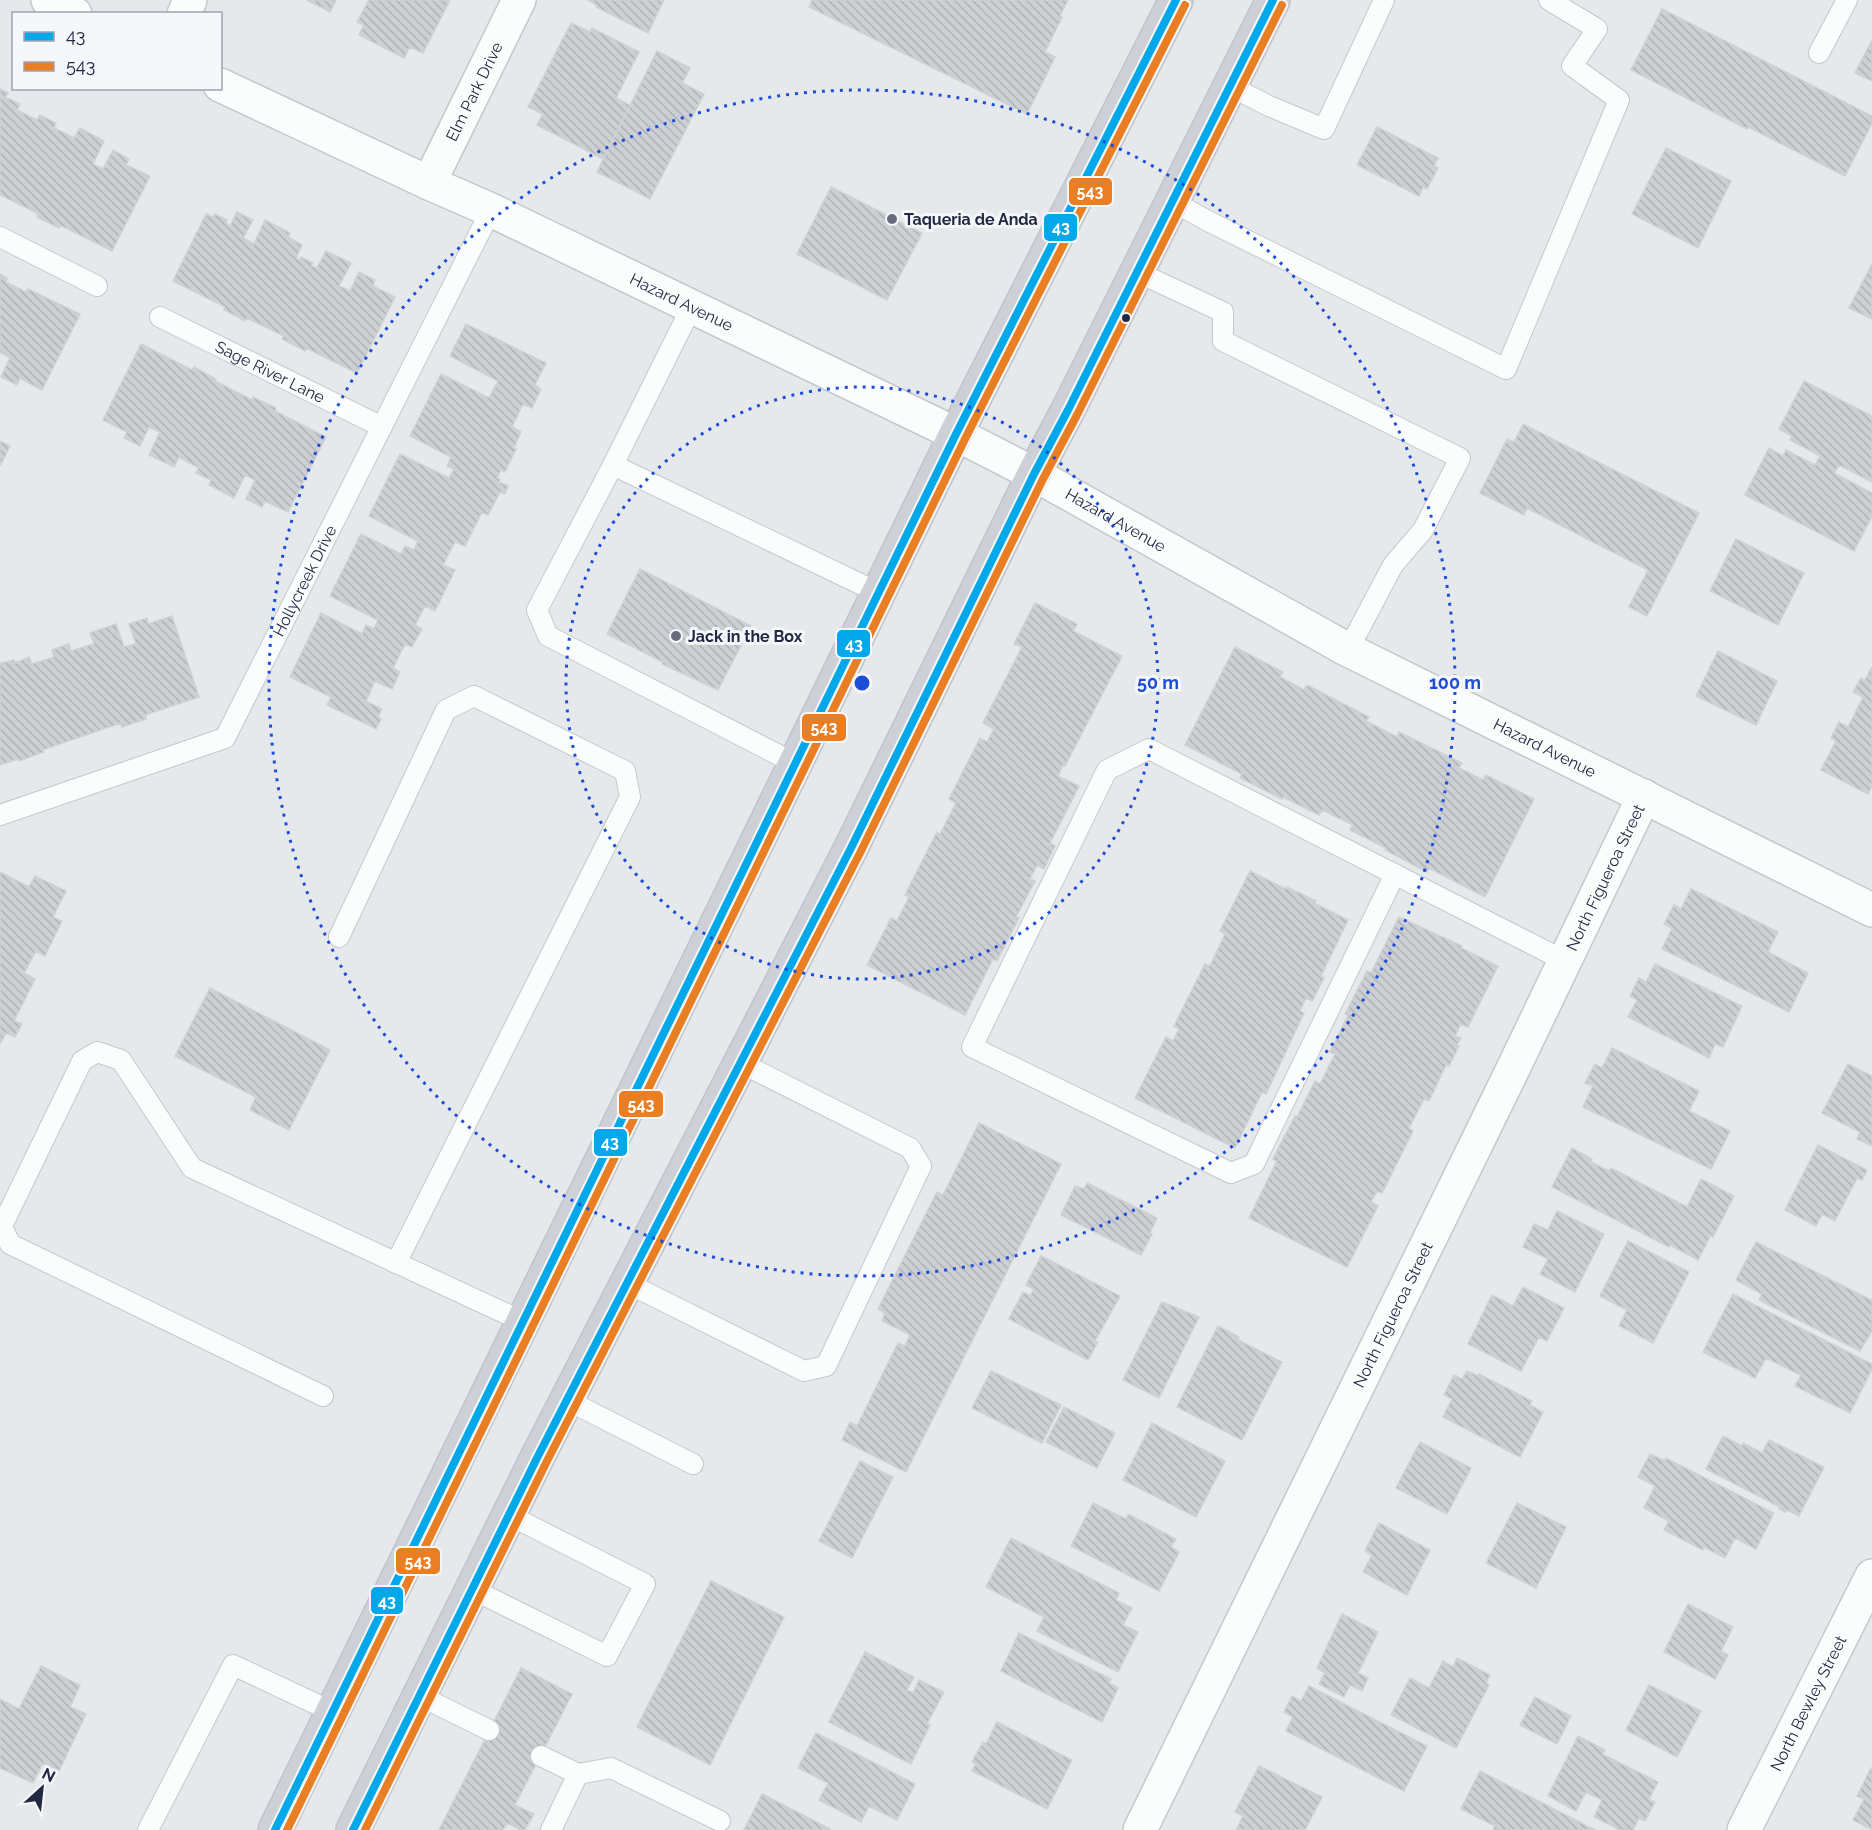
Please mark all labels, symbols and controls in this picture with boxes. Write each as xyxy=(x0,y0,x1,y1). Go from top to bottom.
legend xyxy=(12,12,222,90)
text: 43 xyxy=(66,25,85,46)
street label: Elm Park Drive xyxy=(442,39,506,144)
text: 543 xyxy=(66,55,95,76)
line badge: 543 xyxy=(1068,177,1113,206)
text: 543 xyxy=(1077,182,1104,201)
place label: Taqueria de Anda xyxy=(904,210,1038,229)
marker: Taqueria de Anda xyxy=(885,212,899,226)
line badge: 43 xyxy=(1043,213,1078,242)
text: 43 xyxy=(1052,218,1070,237)
street label: Hazard Avenue xyxy=(627,269,736,335)
unlabelled marker xyxy=(1120,312,1132,324)
street label: Sage River Lane xyxy=(212,337,328,407)
street label: Hazard Avenue xyxy=(1062,484,1169,556)
street label: Hollycreek Drive xyxy=(268,522,340,639)
place label: Jack in the Box xyxy=(688,627,803,646)
marker: Jack in the Box xyxy=(669,629,683,643)
line badge: 43 xyxy=(836,629,871,658)
text: 43 xyxy=(845,635,863,654)
text: 50 m xyxy=(1137,672,1179,693)
text: 100 m xyxy=(1429,672,1481,693)
centre of rings xyxy=(852,673,872,693)
line badge: 543 xyxy=(801,713,847,742)
street label: Hazard Avenue xyxy=(1490,714,1599,781)
text: 543 xyxy=(811,718,838,737)
street label: North Figueroa Street xyxy=(1562,801,1648,954)
line badge: 543 xyxy=(618,1090,664,1118)
text: 543 xyxy=(628,1095,655,1114)
line badge: 43 xyxy=(593,1128,628,1157)
text: 43 xyxy=(601,1133,619,1152)
street label: North Figueroa Street xyxy=(1349,1238,1437,1391)
line badge: 543 xyxy=(395,1547,441,1575)
text: 543 xyxy=(405,1552,432,1571)
line badge: 43 xyxy=(370,1586,404,1615)
text: 43 xyxy=(378,1592,396,1611)
street label: North Bewley Street xyxy=(1766,1632,1850,1774)
north arrow xyxy=(12,1758,72,1818)
text: N xyxy=(39,1764,58,1786)

